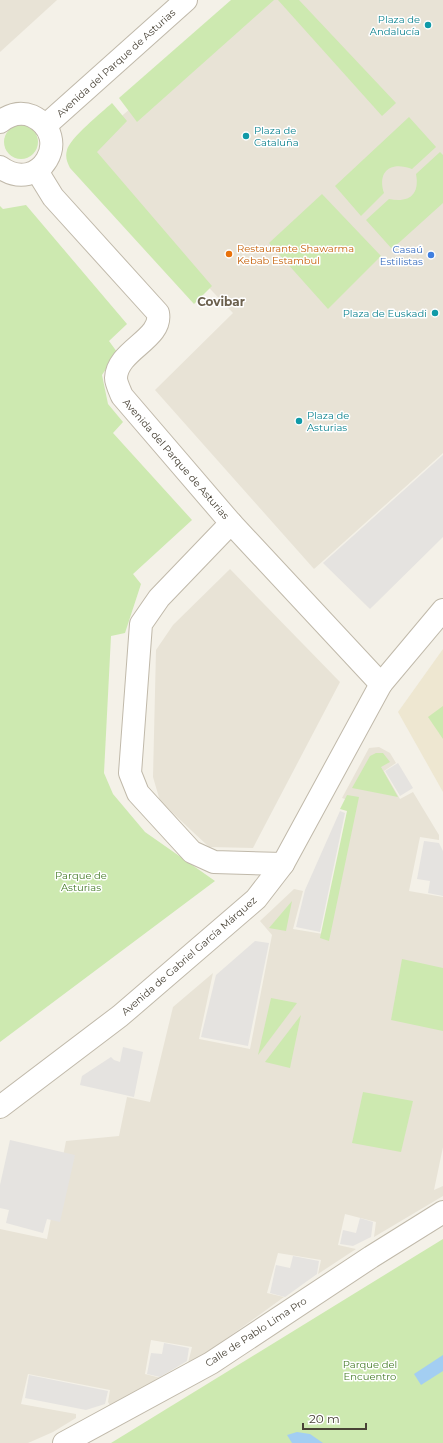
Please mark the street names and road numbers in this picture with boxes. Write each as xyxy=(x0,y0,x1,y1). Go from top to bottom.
street label: Avenida del Parque de Asturias xyxy=(54,6,178,120)
street label: Avenida del Parque de Asturias xyxy=(120,396,232,522)
street label: Avenida de Gabriel García Márquez xyxy=(119,894,259,1018)
street label: Calle de Pablo Lima Pro xyxy=(203,1294,309,1370)

